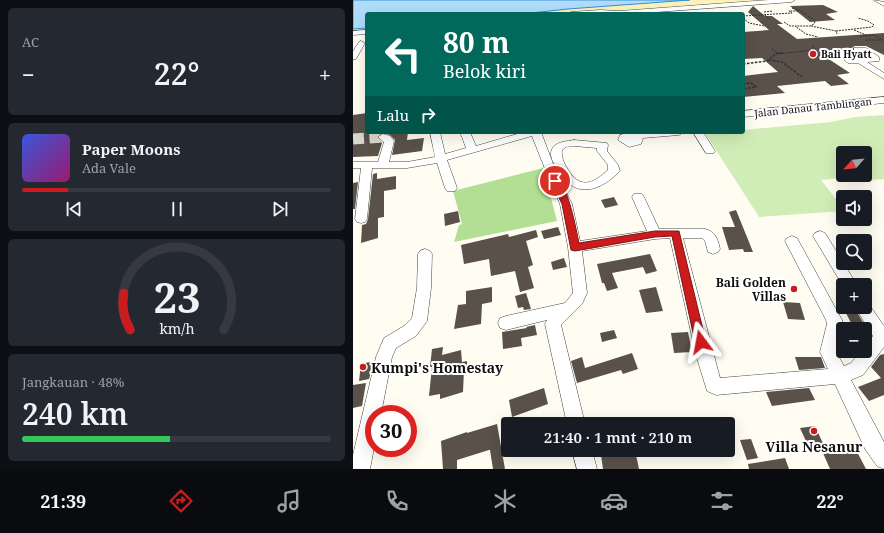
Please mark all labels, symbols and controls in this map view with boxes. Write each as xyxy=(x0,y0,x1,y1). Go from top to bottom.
text: 80 m xyxy=(443,23,510,61)
icon: left xyxy=(377,28,429,80)
text: AC xyxy=(22,33,39,51)
place label: Bali Hyatt xyxy=(821,47,871,61)
marker: Bali Hyatt xyxy=(808,49,818,59)
text: 22° xyxy=(154,53,200,94)
text: − xyxy=(22,59,35,89)
text: + xyxy=(319,59,331,89)
text: Belok kiri xyxy=(443,59,526,83)
street label: Jalan Danau Tamblingan xyxy=(753,94,873,120)
icon: right xyxy=(417,104,439,126)
text: Lalu xyxy=(377,105,409,125)
text: Paper Moons xyxy=(82,139,181,159)
north arrow xyxy=(836,146,872,182)
map controls xyxy=(836,146,872,358)
text: Ada Vale xyxy=(82,159,136,177)
pin xyxy=(538,164,572,198)
icon: arrive xyxy=(544,170,566,192)
button: sound xyxy=(836,190,872,226)
icon: previous xyxy=(63,198,85,220)
icon: pause xyxy=(166,198,188,220)
icon: next xyxy=(269,198,291,220)
button: search xyxy=(836,234,872,270)
text: 23 xyxy=(153,269,200,325)
place label: Bali Golden Villas xyxy=(716,274,786,305)
button: + xyxy=(836,278,872,314)
marker: Bali Golden Villas xyxy=(789,284,799,294)
text: km/h xyxy=(159,319,194,338)
position arrow xyxy=(680,321,722,363)
button: − xyxy=(836,322,872,358)
place label: Kumpi's Homestay xyxy=(371,358,504,377)
marker: Kumpi's Homestay xyxy=(358,362,368,372)
text: Jangkauan · 48% xyxy=(22,373,124,391)
text: 240 km xyxy=(22,393,128,434)
speed limit sign: 30 xyxy=(365,405,417,457)
marker: Villa Nesanur xyxy=(809,426,819,436)
text: 21:40 · 1 mnt · 210 m xyxy=(544,427,692,447)
place label: Villa Nesanur xyxy=(766,437,863,456)
icon: directions xyxy=(167,487,195,515)
icon: music xyxy=(275,487,303,515)
icon: phone xyxy=(383,487,411,515)
icon: climate xyxy=(491,487,519,515)
icon: car xyxy=(600,487,628,515)
icon: filters xyxy=(708,487,736,515)
text: 21:39 xyxy=(40,489,86,513)
text: 22° xyxy=(816,489,844,513)

